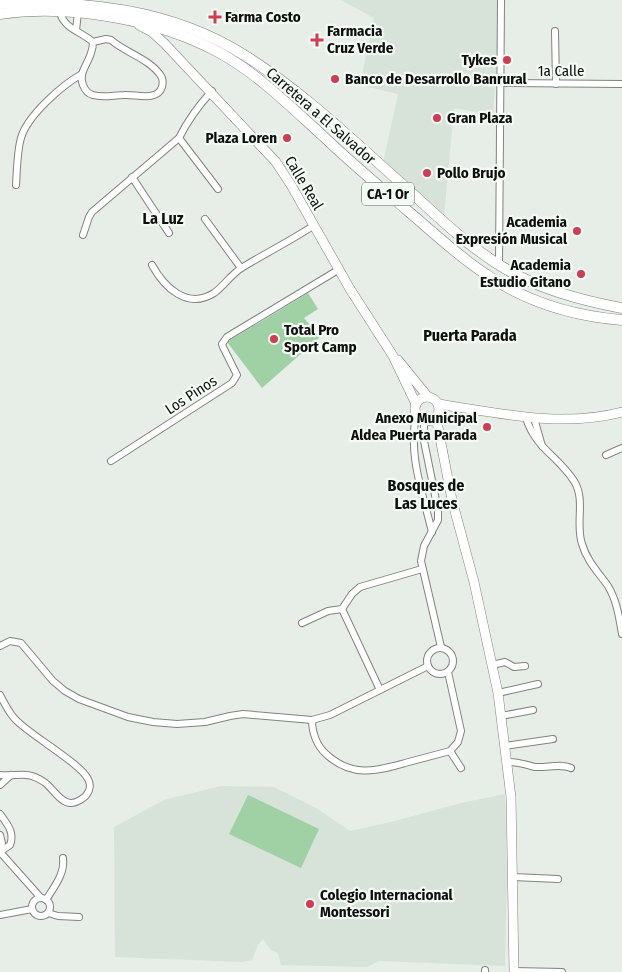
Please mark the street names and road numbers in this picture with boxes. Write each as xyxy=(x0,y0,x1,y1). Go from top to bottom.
street label: 1a Calle xyxy=(538,62,584,80)
street label: Carretera a El Salvador xyxy=(263,64,380,169)
street label: Calle Real xyxy=(281,153,327,213)
road number: CA-1 Or xyxy=(362,182,414,205)
street label: Los Pinos xyxy=(162,372,220,418)

